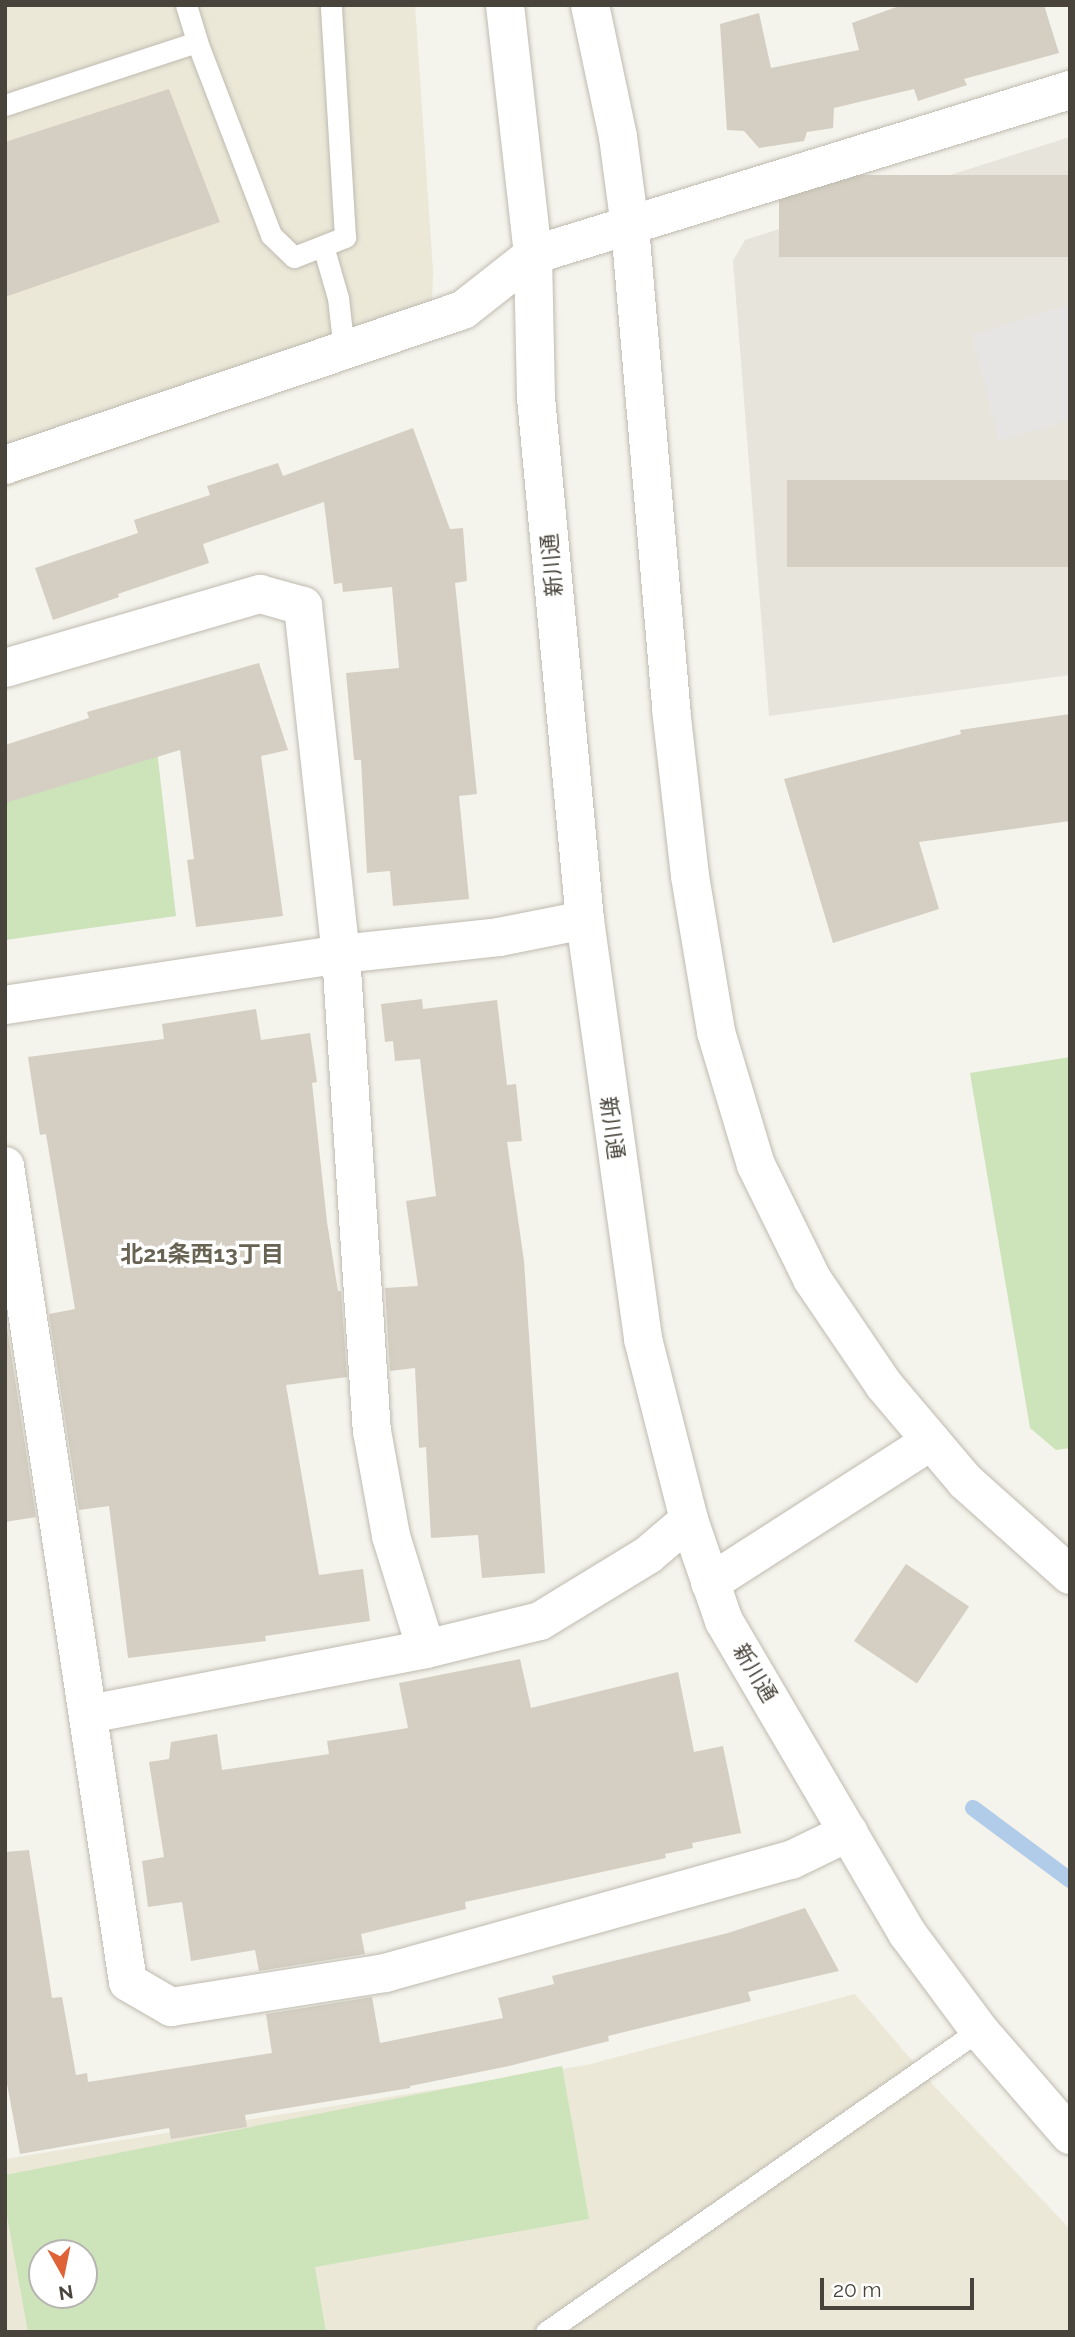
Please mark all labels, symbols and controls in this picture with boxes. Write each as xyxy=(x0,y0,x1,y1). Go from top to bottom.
street label: 新川通 xyxy=(537,533,567,597)
street label: 新川通 xyxy=(595,1095,629,1161)
district label: 北21条西13丁目 xyxy=(120,1240,284,1268)
street label: 新川通 xyxy=(728,1640,782,1706)
north arrow xyxy=(28,2239,98,2309)
scale bar xyxy=(823,2264,977,2308)
text: 20 m xyxy=(833,2277,881,2302)
text: N xyxy=(57,2281,75,2305)

